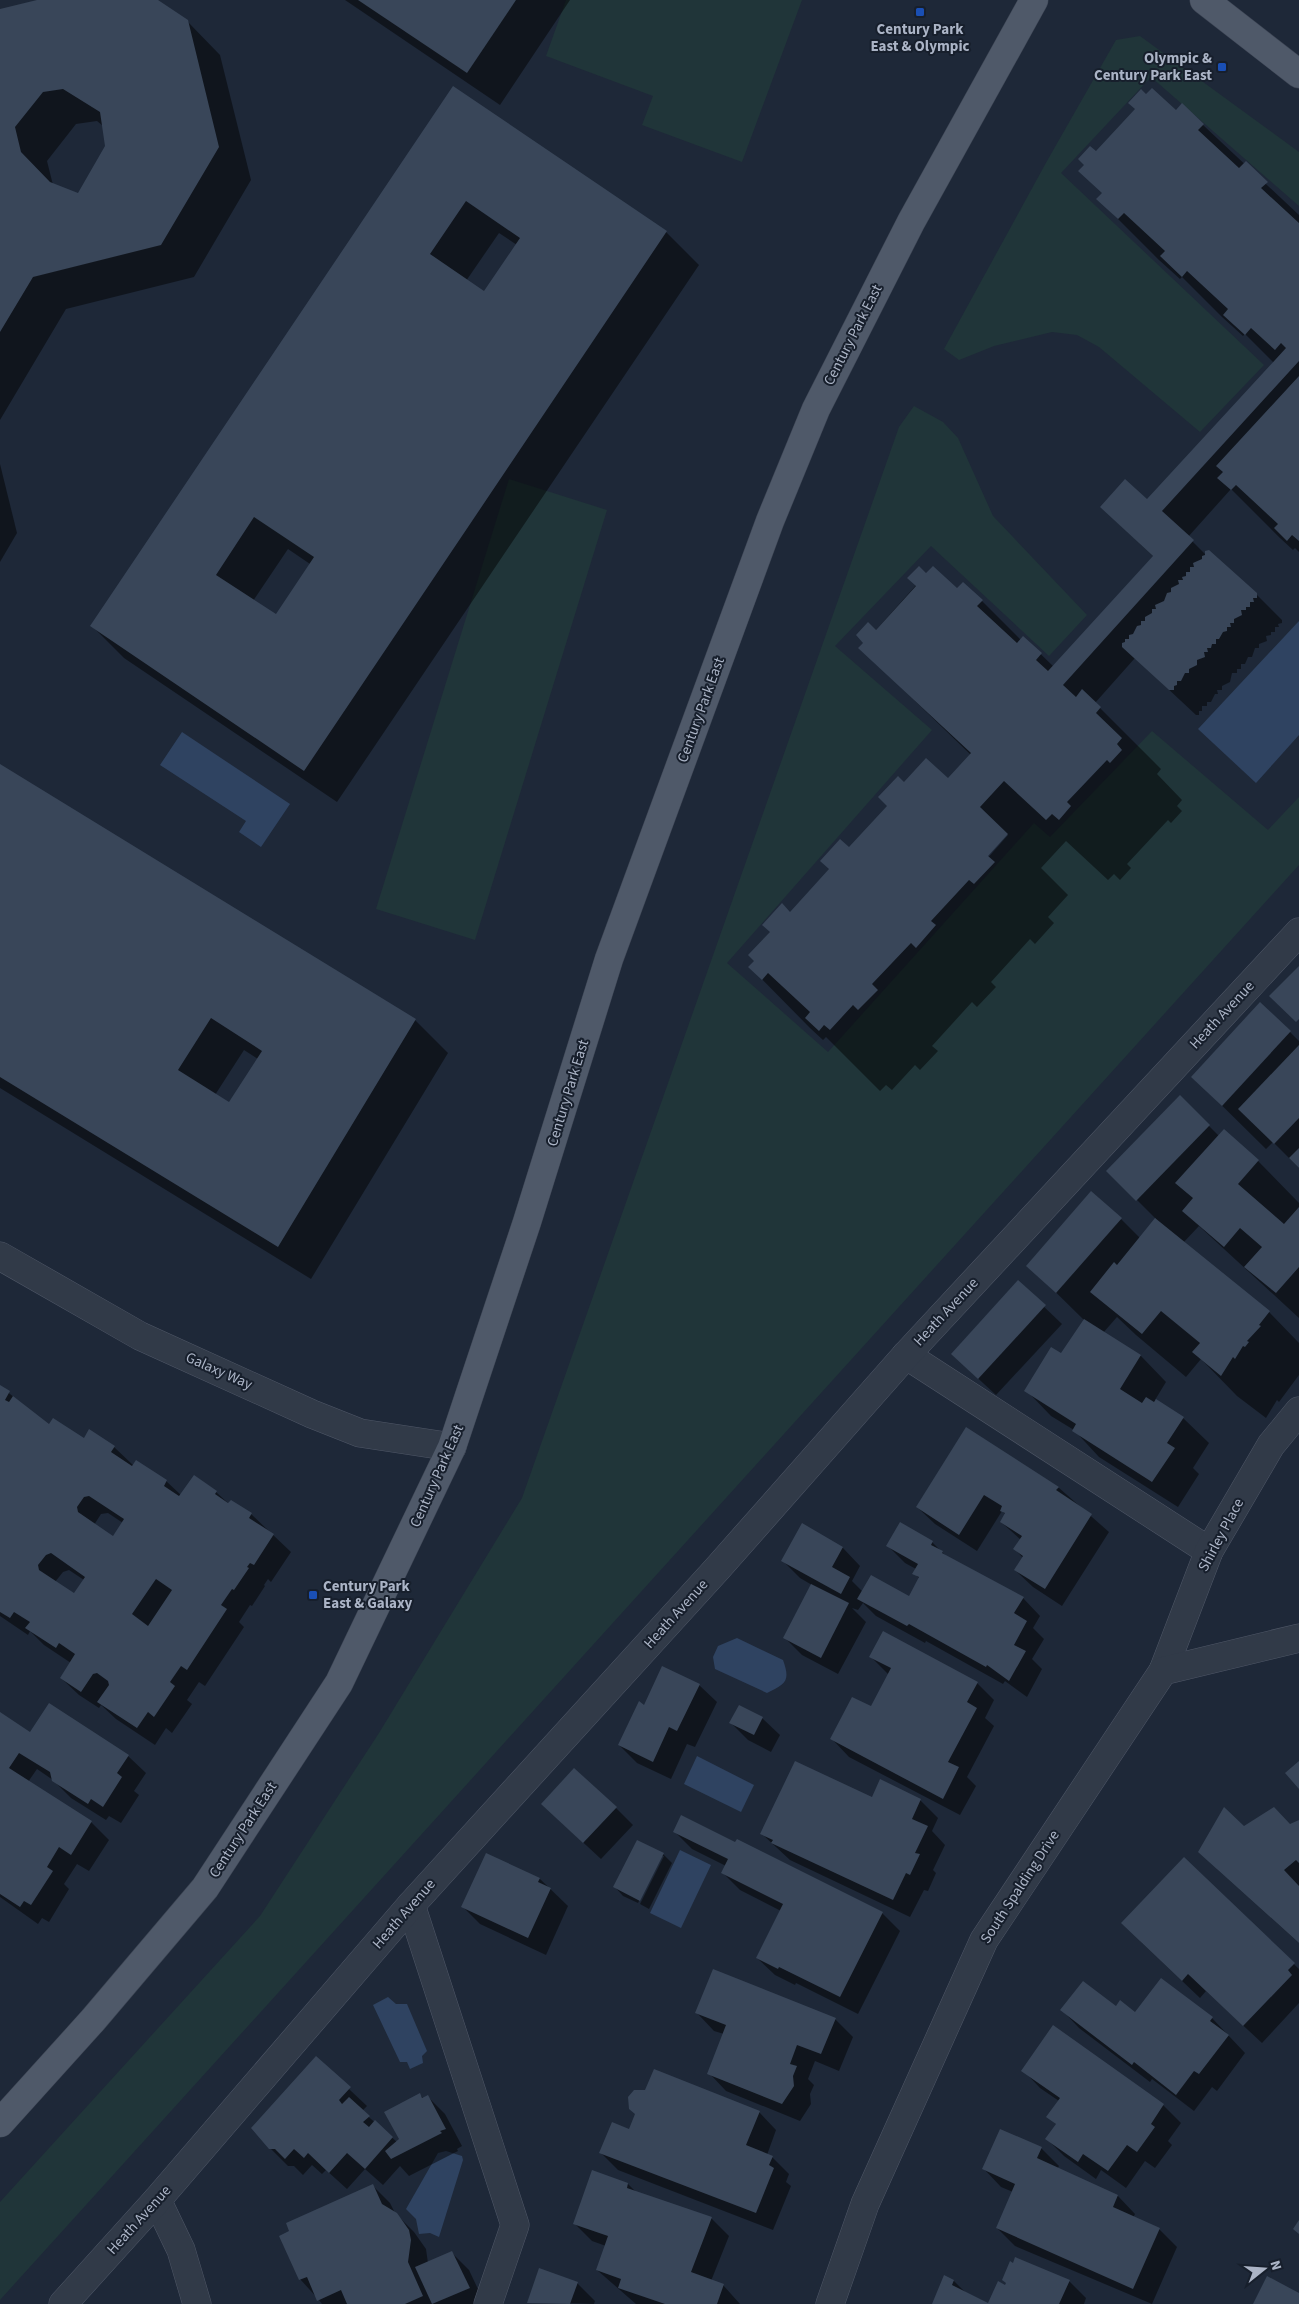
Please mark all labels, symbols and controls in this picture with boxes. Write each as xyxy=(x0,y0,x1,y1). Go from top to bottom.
marker: Century Park East & Olympic xyxy=(914,6,926,18)
place label: Century Park East & Olympic xyxy=(870,19,970,57)
place label: Olympic & Century Park East xyxy=(1094,48,1212,86)
marker: Olympic & Century Park East xyxy=(1216,61,1228,73)
street label: Century Park East xyxy=(819,281,887,389)
street label: Century Park East xyxy=(672,654,730,766)
street label: Heath Avenue xyxy=(1185,976,1259,1054)
street label: Century Park East xyxy=(542,1037,594,1149)
street label: Heath Avenue xyxy=(909,1273,983,1351)
street label: Galaxy Way xyxy=(182,1347,256,1395)
street label: Century Park East xyxy=(405,1421,469,1531)
street label: Shirley Place xyxy=(1193,1495,1249,1575)
street label: Heath Avenue xyxy=(639,1575,713,1653)
place label: Century Park East & Galaxy xyxy=(323,1576,412,1614)
marker: Century Park East & Galaxy xyxy=(307,1589,319,1601)
street label: Century Park East xyxy=(204,1778,282,1882)
street label: South Spalding Drive xyxy=(975,1826,1065,1948)
street label: Heath Avenue xyxy=(368,1874,440,1954)
street label: Heath Avenue xyxy=(102,2181,176,2259)
north arrow xyxy=(1239,2244,1289,2294)
text: N xyxy=(1265,2258,1286,2273)

